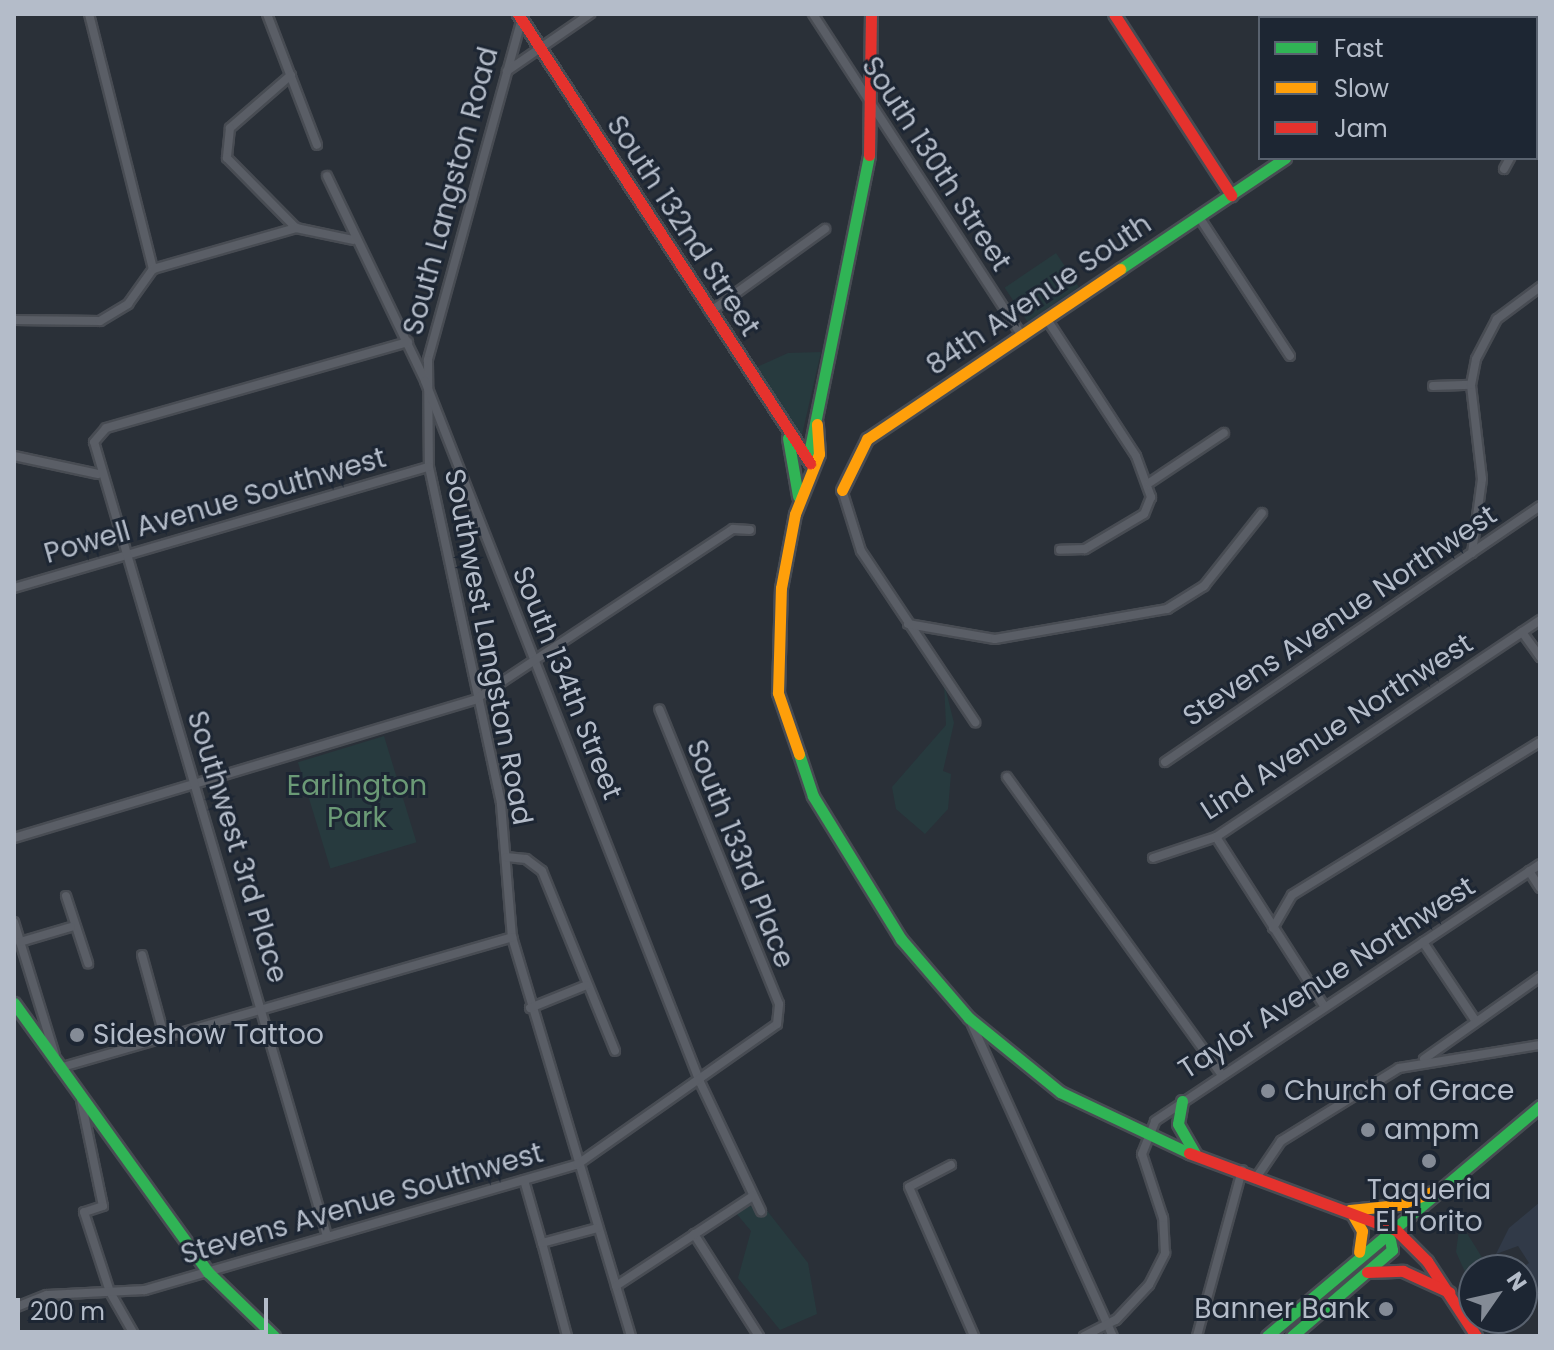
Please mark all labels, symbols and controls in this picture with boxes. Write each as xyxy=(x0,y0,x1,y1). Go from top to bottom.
legend xyxy=(1258,16,1538,160)
text: Fast xyxy=(1334,32,1384,65)
street label: South Langston Road xyxy=(396,43,506,339)
street label: South 130th Street xyxy=(854,51,1018,277)
text: Slow xyxy=(1334,72,1389,105)
street label: South 132nd Street xyxy=(599,110,767,342)
text: Jam xyxy=(1334,112,1388,145)
street label: 84th Avenue South xyxy=(920,207,1158,383)
street label: Powell Avenue Southwest xyxy=(40,441,390,571)
street label: Southwest Langston Road xyxy=(437,466,539,828)
street label: Stevens Avenue Northwest xyxy=(1177,498,1503,734)
street label: South 134th Street xyxy=(505,562,629,804)
street label: Lind Avenue Northwest xyxy=(1195,627,1479,827)
street label: Southwest 3rd Place xyxy=(180,707,294,987)
street label: South 133rd Place xyxy=(679,735,801,973)
park label: Earlington Park xyxy=(287,769,427,835)
street label: Taylor Avenue Northwest xyxy=(1173,870,1481,1086)
place label: Sideshow Tattoo xyxy=(93,1018,324,1052)
marker: Sideshow Tattoo xyxy=(68,1026,86,1044)
place label: Church of Grace xyxy=(1284,1074,1514,1108)
marker: Church of Grace xyxy=(1259,1082,1277,1100)
place label: ampm xyxy=(1384,1113,1480,1147)
marker: ampm xyxy=(1359,1121,1377,1139)
street label: Stevens Avenue Southwest xyxy=(177,1136,547,1272)
marker: Taqueria El Torito xyxy=(1420,1152,1438,1170)
place label: Taqueria El Torito xyxy=(1367,1173,1491,1239)
north arrow xyxy=(1458,1254,1538,1334)
text: N xyxy=(1499,1266,1534,1297)
scale bar xyxy=(20,1282,272,1332)
place label: Banner Bank xyxy=(1194,1292,1370,1326)
text: 200 m xyxy=(30,1295,105,1328)
marker: Banner Bank xyxy=(1377,1300,1395,1318)

